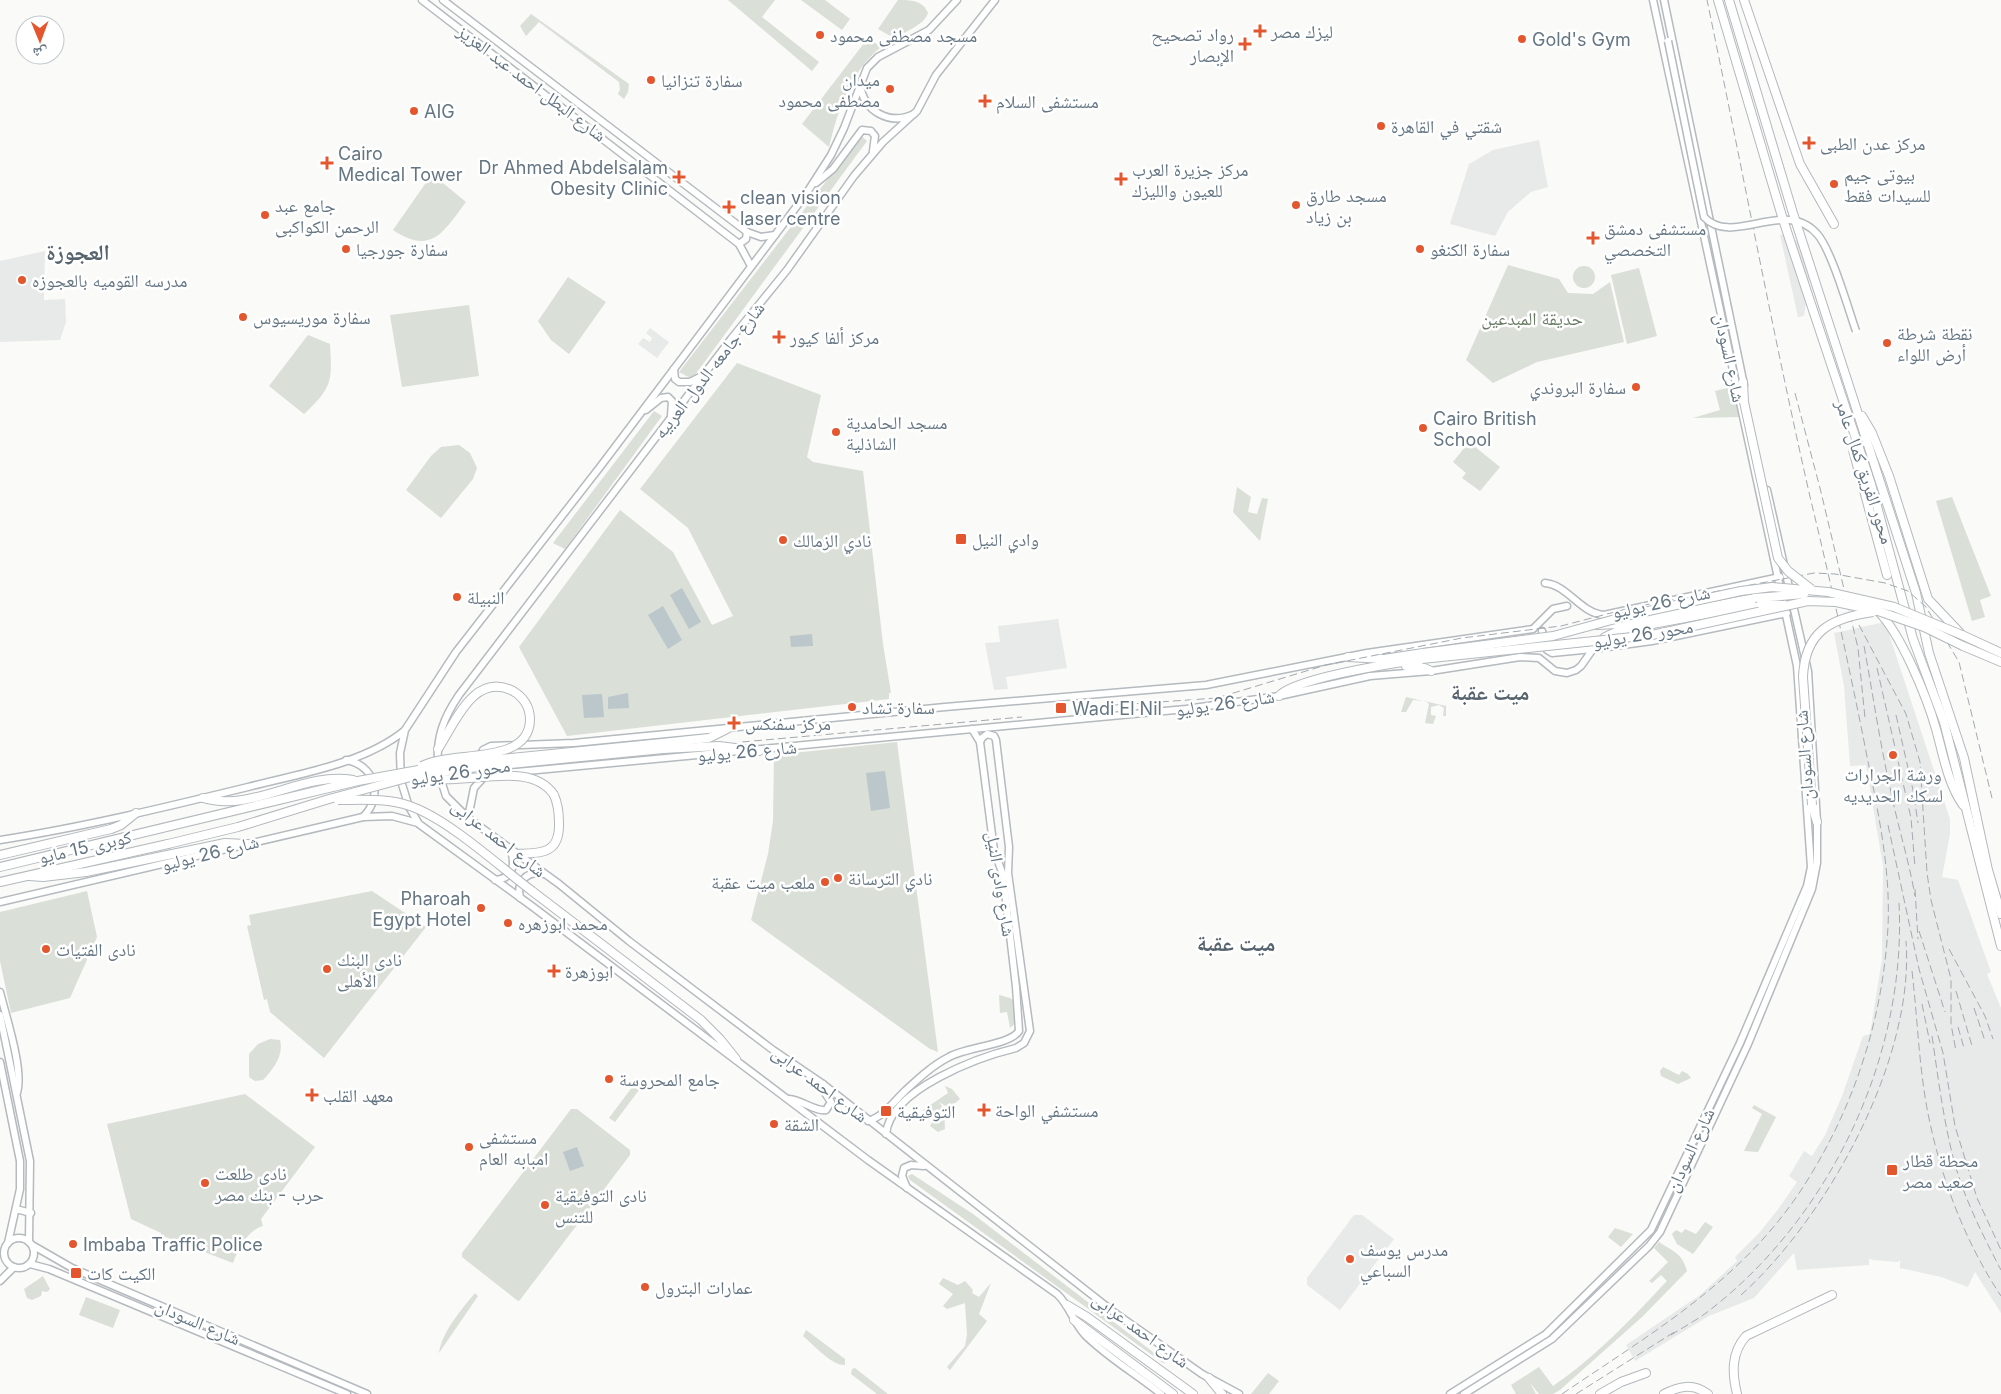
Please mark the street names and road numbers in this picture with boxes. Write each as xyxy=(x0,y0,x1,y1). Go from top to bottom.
street label: شارع البطل احمد عبد العزيز xyxy=(452,20,610,147)
street label: شارع جامعه الدول العربيه xyxy=(649,298,770,443)
street label: شارع السودان xyxy=(1709,312,1750,404)
street label: محور الفريق كمال عامر xyxy=(1831,396,1898,547)
street label: شارع 26 يوليو xyxy=(1610,581,1712,624)
street label: محور 26 يوليو xyxy=(1591,616,1695,653)
street label: شارع 26 يوليو xyxy=(1174,686,1276,721)
street label: شارع السودان xyxy=(1790,709,1819,801)
street label: شارع 26 يوليو xyxy=(696,736,798,767)
street label: محور 26 يوليو xyxy=(408,755,512,790)
street label: شارع احمد عرابى xyxy=(447,795,550,882)
street label: كوبرى 15 مايو xyxy=(36,826,134,869)
street label: شارع وادى النيل xyxy=(981,830,1020,938)
street label: شارع 26 يوليو xyxy=(159,831,261,876)
street label: شارع احمد عرابى xyxy=(768,1041,872,1127)
street label: شارع السودان xyxy=(1661,1105,1719,1196)
street label: شارع احمد عرابى xyxy=(1088,1288,1193,1373)
street label: شارع السودان xyxy=(152,1295,244,1350)

